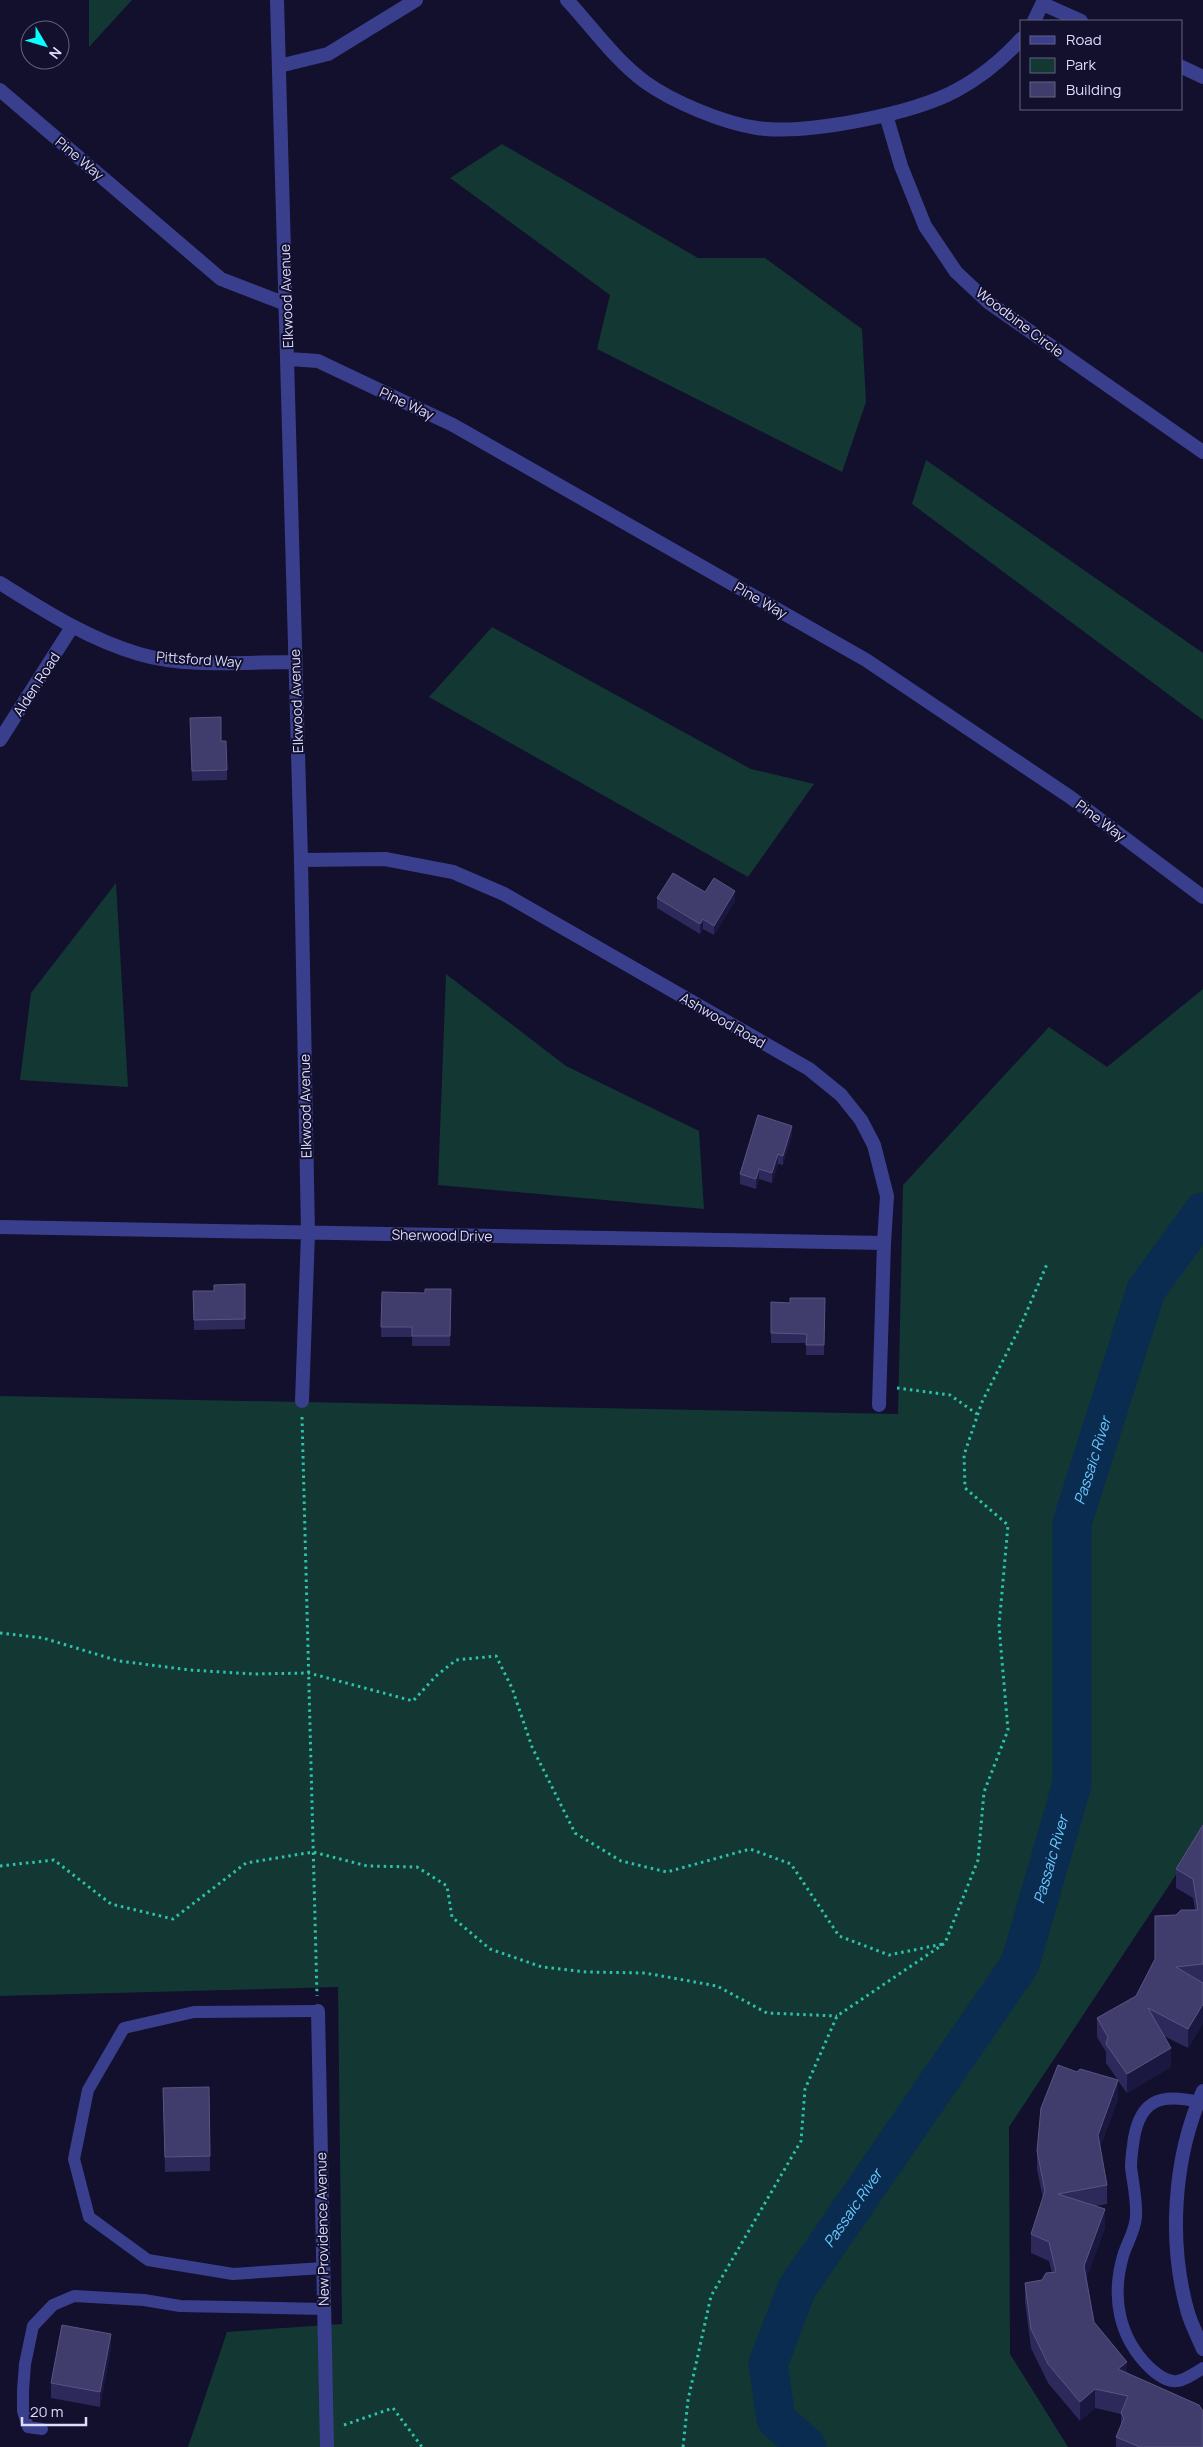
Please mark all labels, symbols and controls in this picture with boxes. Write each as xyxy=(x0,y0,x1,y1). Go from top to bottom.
north arrow xyxy=(20,20,70,70)
legend xyxy=(1020,20,1183,110)
text: Road xyxy=(1066,29,1102,50)
text: N xyxy=(45,43,66,63)
text: Park xyxy=(1066,54,1096,75)
text: Building xyxy=(1066,79,1121,100)
street label: Pine Way xyxy=(52,132,109,184)
street label: Elkwood Avenue xyxy=(275,244,297,348)
street label: Woodbine Circle xyxy=(972,283,1068,361)
street label: Pine Way xyxy=(377,382,438,424)
street label: Pine Way xyxy=(731,577,791,623)
street label: Pittsford Way xyxy=(156,647,243,672)
street label: Alden Road xyxy=(8,648,64,720)
street label: Elkwood Avenue xyxy=(285,649,307,753)
street label: Pine Way xyxy=(1072,795,1130,845)
street label: Ashwood Road xyxy=(677,988,769,1052)
street label: Elkwood Avenue xyxy=(295,1054,315,1158)
street label: Sherwood Drive xyxy=(391,1225,493,1245)
water label: Passaic River xyxy=(1068,1412,1116,1507)
water label: Passaic River xyxy=(1028,1810,1074,1906)
street label: New Providence Avenue xyxy=(311,2152,333,2306)
water label: Passaic River xyxy=(818,2162,888,2251)
scale bar xyxy=(22,2394,86,2426)
text: 20 m xyxy=(30,2401,63,2422)

